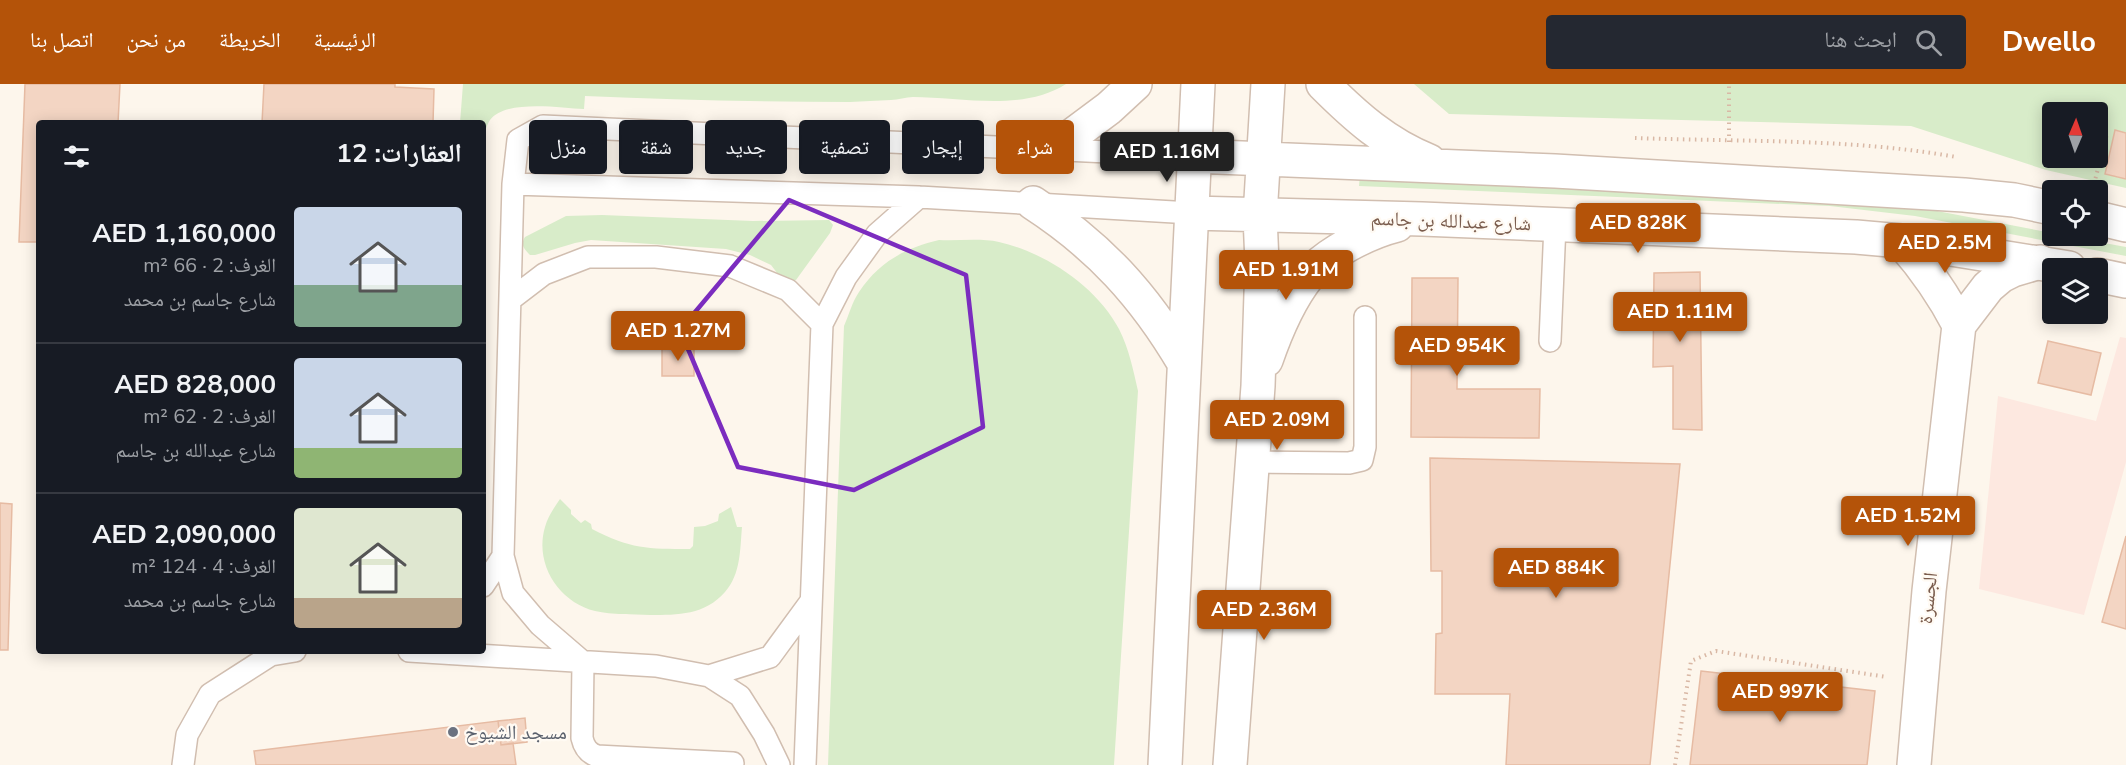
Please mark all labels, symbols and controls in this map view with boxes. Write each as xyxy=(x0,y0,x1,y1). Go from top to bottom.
search box xyxy=(1546,15,1966,69)
text: Dwello xyxy=(2002,23,2096,61)
text: ابحث هنا xyxy=(1824,25,1897,55)
text: اتصل بنا xyxy=(30,26,94,54)
text: من نحن xyxy=(127,26,186,54)
text: الخريطة xyxy=(219,26,281,54)
text: الرئيسية xyxy=(314,26,376,54)
icon: search xyxy=(1912,26,1945,59)
north arrow xyxy=(2042,102,2108,168)
map controls xyxy=(2042,102,2108,324)
chip: منزل xyxy=(529,120,607,174)
chip: شقة xyxy=(619,120,693,174)
chip: جديد xyxy=(705,120,787,174)
chip: تصفية xyxy=(799,120,890,174)
chip: إيجار xyxy=(902,120,984,174)
chip: شراء xyxy=(996,120,1074,174)
pin: AED 1.16M xyxy=(1098,132,1236,183)
text: العقارات: 12 xyxy=(336,136,462,171)
text: AED 1.16M xyxy=(1114,138,1220,165)
icon: filters xyxy=(60,140,93,173)
button: locate xyxy=(2042,180,2108,246)
pin: AED 828K xyxy=(1576,203,1700,254)
street label: شارع عبدالله بن جاسم xyxy=(1370,205,1532,237)
text: AED 828K xyxy=(1590,209,1686,236)
text: AED 1,160,000 xyxy=(92,216,276,251)
pin: AED 2.5M xyxy=(1883,223,2007,274)
text: AED 2.5M xyxy=(1898,229,1992,256)
icon: home xyxy=(342,231,414,303)
pin: AED 1.91M xyxy=(1217,250,1355,301)
text: الغرف: 2 · 66 m² xyxy=(143,252,276,279)
text: AED 1.91M xyxy=(1233,256,1339,283)
button: layers xyxy=(2042,258,2108,324)
text: شارع جاسم بن محمد xyxy=(124,286,276,313)
pin: AED 1.11M xyxy=(1611,292,1749,343)
text: AED 1.11M xyxy=(1627,298,1733,325)
pin: AED 1.27M xyxy=(609,311,747,362)
text: AED 1.27M xyxy=(625,317,731,344)
pin: AED 954K xyxy=(1395,326,1519,377)
text: AED 954K xyxy=(1409,332,1505,359)
text: AED 828,000 xyxy=(114,367,276,402)
icon: home xyxy=(342,382,414,454)
pin: AED 2.09M xyxy=(1208,400,1346,451)
text: الغرف: 2 · 62 m² xyxy=(143,403,276,430)
text: AED 2.09M xyxy=(1224,406,1330,433)
text: شارع عبدالله بن جاسم xyxy=(116,437,276,464)
pin: AED 1.52M xyxy=(1839,496,1977,547)
text: AED 1.52M xyxy=(1855,502,1961,529)
text: AED 2,090,000 xyxy=(92,517,276,552)
icon: home xyxy=(342,532,414,604)
pin: AED 884K xyxy=(1494,548,1618,599)
text: الغرف: 4 · 124 m² xyxy=(131,553,276,580)
text: AED 884K xyxy=(1508,554,1604,581)
street label: الجسرة xyxy=(1912,571,1944,625)
text: شارع جاسم بن محمد xyxy=(124,587,276,614)
pin: AED 2.36M xyxy=(1195,590,1333,641)
text: AED 2.36M xyxy=(1211,596,1317,623)
pin: AED 997K xyxy=(1718,672,1842,723)
text: AED 997K xyxy=(1732,678,1828,705)
place label: مسجد الشيوخ xyxy=(465,719,567,746)
marker: مسجد الشيوخ xyxy=(446,725,460,739)

